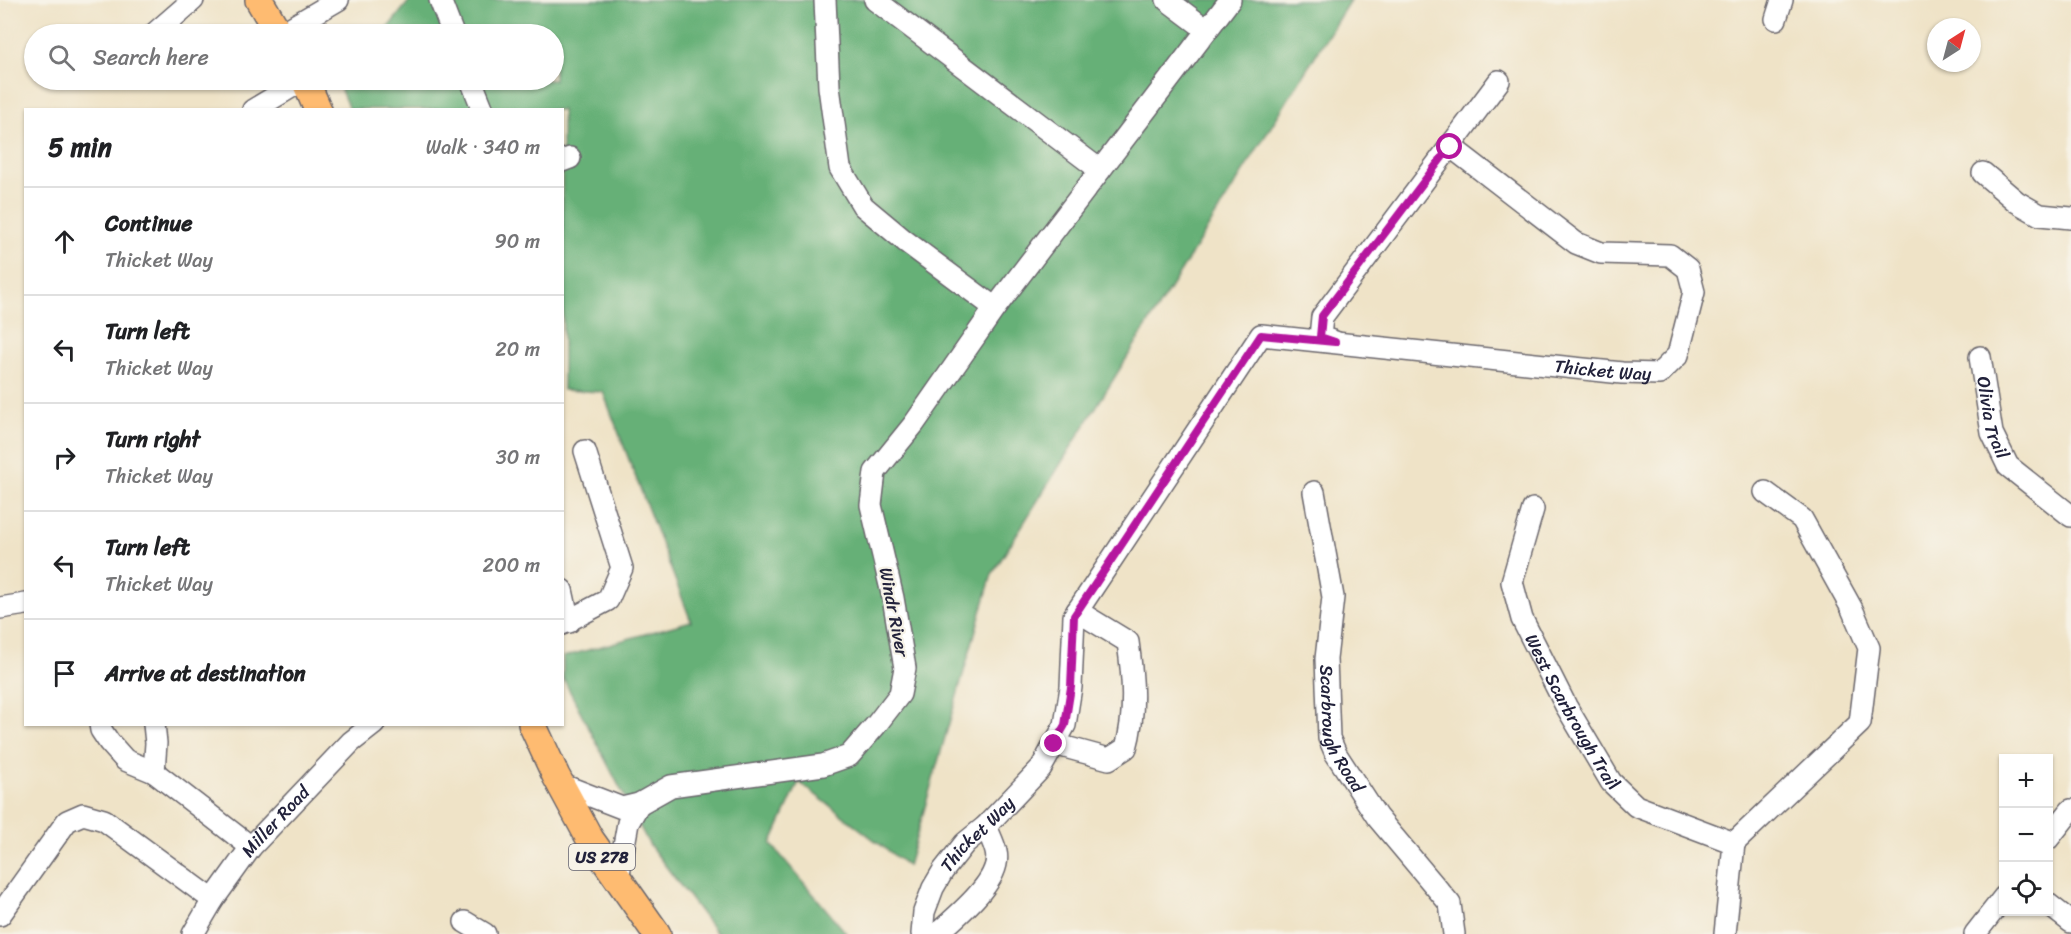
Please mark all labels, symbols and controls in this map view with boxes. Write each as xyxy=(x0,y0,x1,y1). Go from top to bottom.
north arrow xyxy=(1927,18,1981,72)
search box xyxy=(24,24,564,90)
text: Search here xyxy=(93,38,209,77)
icon: search xyxy=(45,41,78,74)
text: 5 min xyxy=(48,124,112,170)
text: Walk · 340 m xyxy=(426,130,540,165)
route start xyxy=(1436,133,1462,159)
text: Continue xyxy=(105,204,193,243)
text: 90 m xyxy=(495,224,540,259)
icon: ahead xyxy=(48,225,81,258)
text: Thicket Way xyxy=(105,243,213,278)
text: Turn left xyxy=(105,312,190,351)
text: 20 m xyxy=(495,332,540,367)
icon: left xyxy=(48,333,81,366)
street label: Thicket Way xyxy=(1553,350,1652,390)
text: Thicket Way xyxy=(105,351,213,386)
street label: Olivia Trail xyxy=(1967,374,2019,465)
text: Turn right xyxy=(105,420,200,459)
text: 30 m xyxy=(496,440,540,475)
icon: right xyxy=(48,441,81,474)
text: Thicket Way xyxy=(105,459,213,494)
text: Turn left xyxy=(105,528,190,567)
text: 200 m xyxy=(483,548,540,583)
icon: left xyxy=(48,549,81,582)
street label: Windr River xyxy=(870,565,919,661)
text: Thicket Way xyxy=(105,567,213,602)
street label: West Scarbrough Trail xyxy=(1516,628,1628,799)
text: Arrive at destination xyxy=(105,654,306,693)
icon: arrive xyxy=(48,657,81,690)
street label: Scarbrough Road xyxy=(1310,664,1374,801)
route end xyxy=(1040,730,1066,756)
map controls xyxy=(1999,754,2053,916)
button: + xyxy=(1999,754,2053,808)
street label: Miller Road xyxy=(232,777,319,864)
street label: Thicket Way xyxy=(932,788,1023,879)
button: − xyxy=(1999,808,2053,862)
road number: US 278 xyxy=(569,844,635,870)
button: locate xyxy=(1999,862,2053,916)

